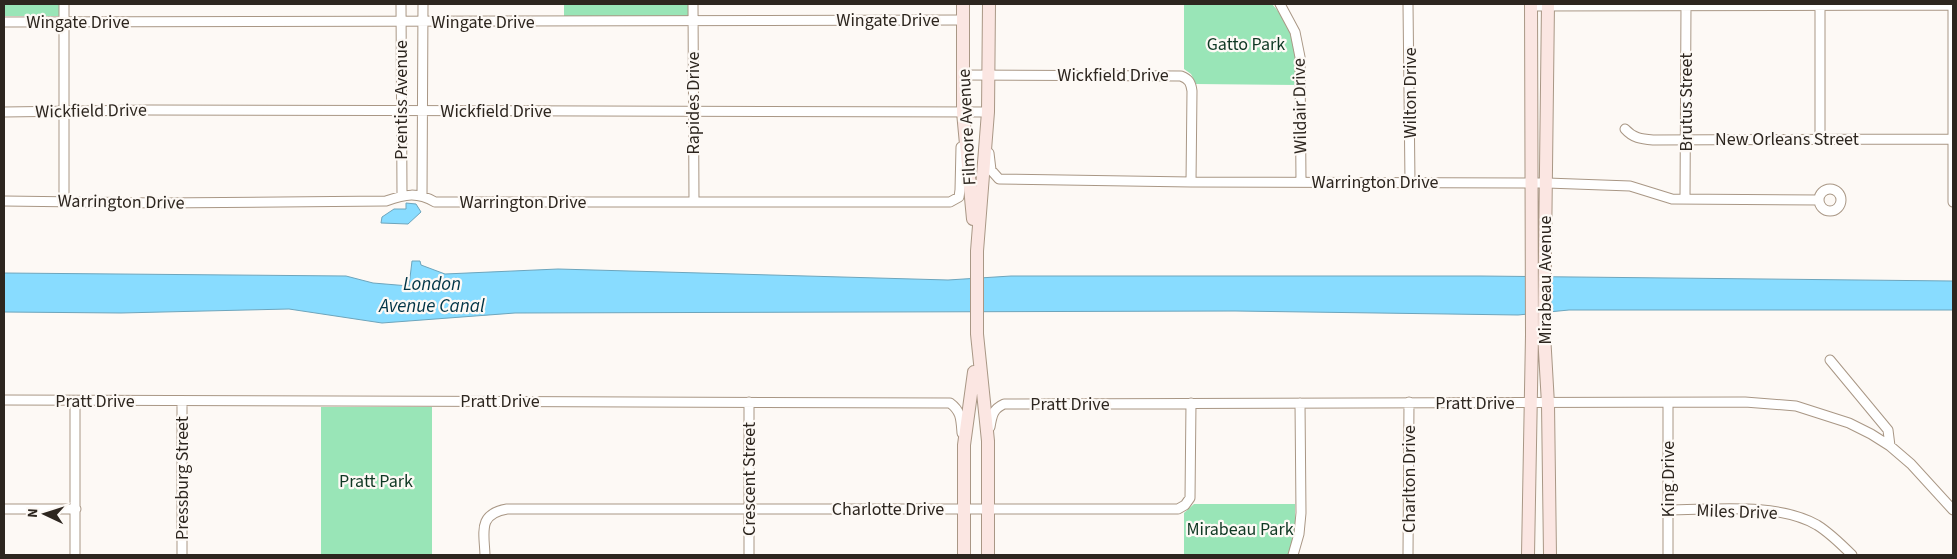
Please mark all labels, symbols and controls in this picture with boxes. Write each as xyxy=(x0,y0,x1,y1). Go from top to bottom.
street label: Wingate Drive xyxy=(836,8,940,33)
street label: Wingate Drive xyxy=(26,10,130,35)
street label: Wingate Drive xyxy=(431,10,535,35)
park label: Gatto Park xyxy=(1207,32,1285,57)
street label: Prentiss Avenue xyxy=(389,40,414,160)
street label: Wilton Drive xyxy=(1398,47,1423,139)
street label: Rapides Drive xyxy=(681,52,706,154)
street label: Brutus Street xyxy=(1674,53,1699,151)
street label: Wildair Drive xyxy=(1287,58,1313,154)
street label: Wickfield Drive xyxy=(1057,63,1169,88)
street label: Filmore Avenue xyxy=(951,68,983,186)
street label: Wickfield Drive xyxy=(35,98,147,124)
street label: Wickfield Drive xyxy=(440,99,552,124)
street label: New Orleans Street xyxy=(1715,127,1859,152)
street label: Warrington Drive xyxy=(1312,170,1438,195)
street label: Warrington Drive xyxy=(57,188,185,216)
street label: Warrington Drive xyxy=(460,190,586,215)
street label: Mirabeau Avenue xyxy=(1533,215,1558,344)
water label: London Avenue Canal xyxy=(378,271,485,320)
street label: Pratt Drive xyxy=(55,389,135,414)
street label: Pratt Drive xyxy=(460,389,540,414)
street label: Pratt Drive xyxy=(1435,391,1515,416)
street label: Pratt Drive xyxy=(1030,392,1110,417)
street label: Pressburg Street xyxy=(170,416,195,540)
street label: Crescent Street xyxy=(737,422,762,536)
street label: Charlton Drive xyxy=(1397,425,1422,533)
street label: King Drive xyxy=(1656,441,1681,517)
park label: Pratt Park xyxy=(339,469,413,494)
north arrow xyxy=(20,489,70,539)
street label: Charlotte Drive xyxy=(832,497,944,522)
street label: Miles Drive xyxy=(1696,498,1778,526)
text: N xyxy=(23,508,43,519)
park label: Mirabeau Park xyxy=(1186,517,1294,542)

